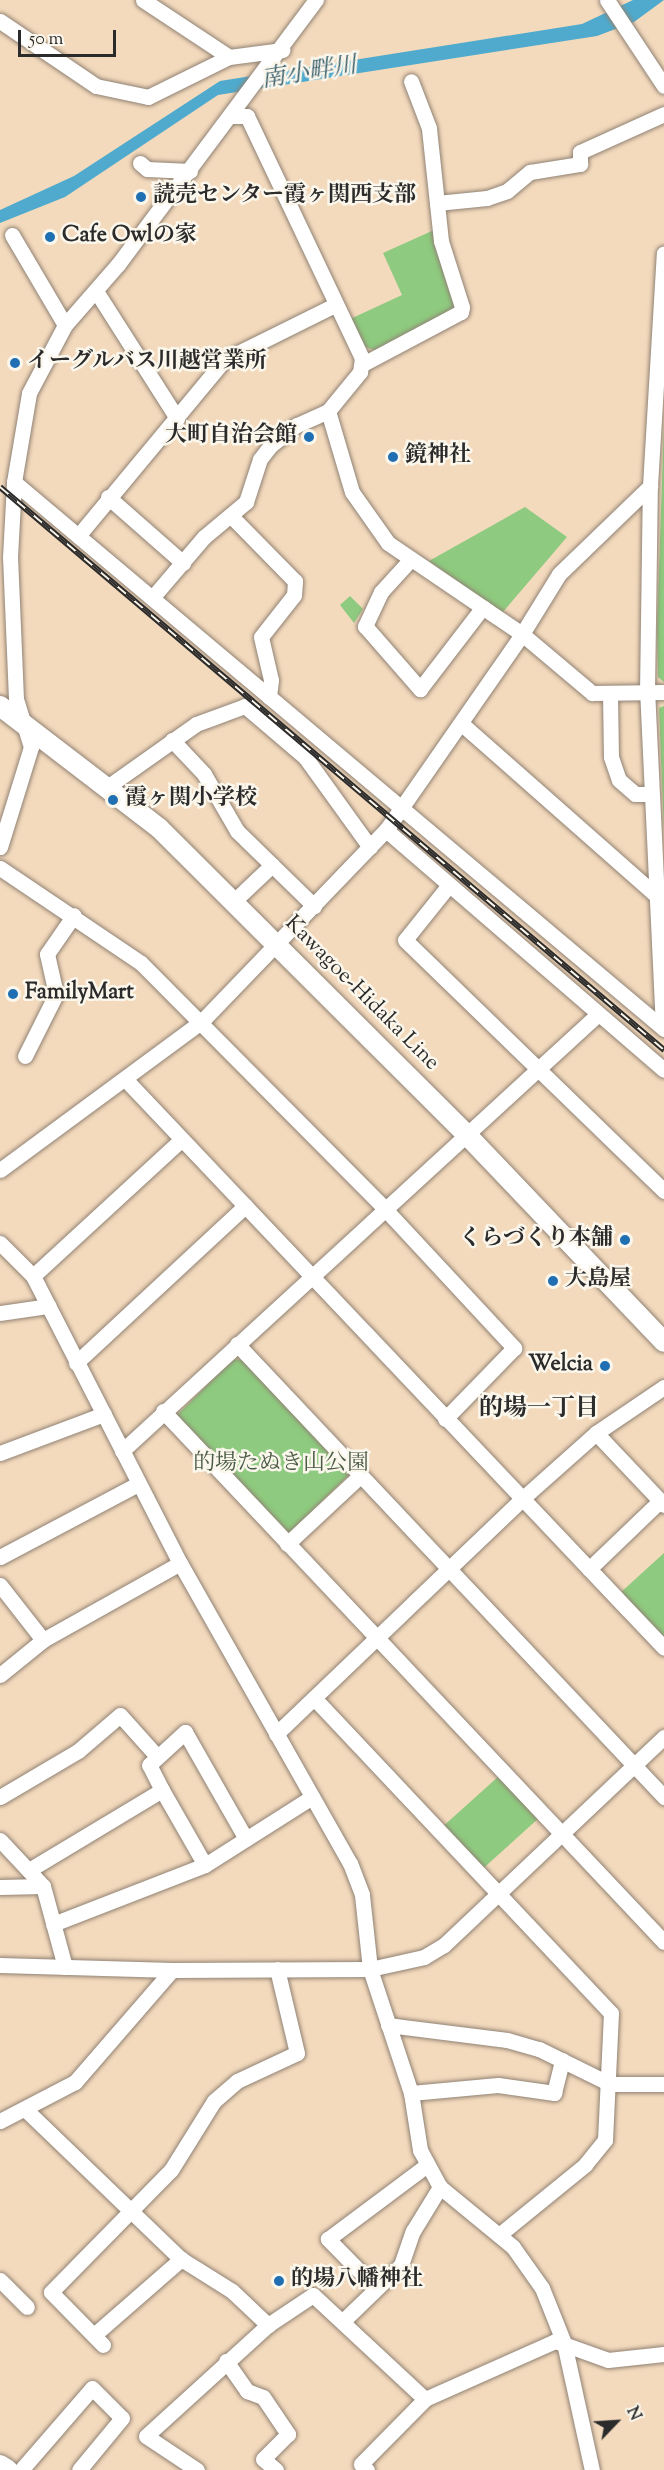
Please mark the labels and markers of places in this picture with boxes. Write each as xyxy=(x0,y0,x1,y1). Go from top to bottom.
place label: 読売センター霞ヶ関西支部 xyxy=(153,184,417,210)
marker: 読売センター霞ヶ関西支部 xyxy=(134,190,148,204)
place label: Cafe Owlの家 xyxy=(62,224,197,250)
marker: Cafe Owlの家 xyxy=(43,230,57,244)
place label: イーグルバス川越営業所 xyxy=(27,350,269,376)
marker: イーグルバス川越営業所 xyxy=(8,356,22,370)
place label: 大町自治会館 xyxy=(165,424,297,450)
marker: 大町自治会館 xyxy=(302,430,316,444)
place label: 鏡神社 xyxy=(405,444,471,470)
marker: 鏡神社 xyxy=(386,450,400,464)
place label: 霞ヶ関小学校 xyxy=(125,787,257,813)
marker: 霞ヶ関小学校 xyxy=(106,793,120,807)
place label: FamilyMart xyxy=(25,981,134,1007)
marker: FamilyMart xyxy=(6,987,20,1001)
place label: くらづくり本舗 xyxy=(459,1227,613,1253)
marker: くらづくり本舗 xyxy=(618,1233,632,1247)
place label: 大島屋 xyxy=(565,1268,631,1294)
marker: 大島屋 xyxy=(546,1274,560,1288)
place label: Welcia xyxy=(528,1353,593,1379)
marker: Welcia xyxy=(598,1359,612,1373)
place label: 的場八幡神社 xyxy=(291,2268,423,2294)
marker: 的場八幡神社 xyxy=(272,2274,286,2288)

